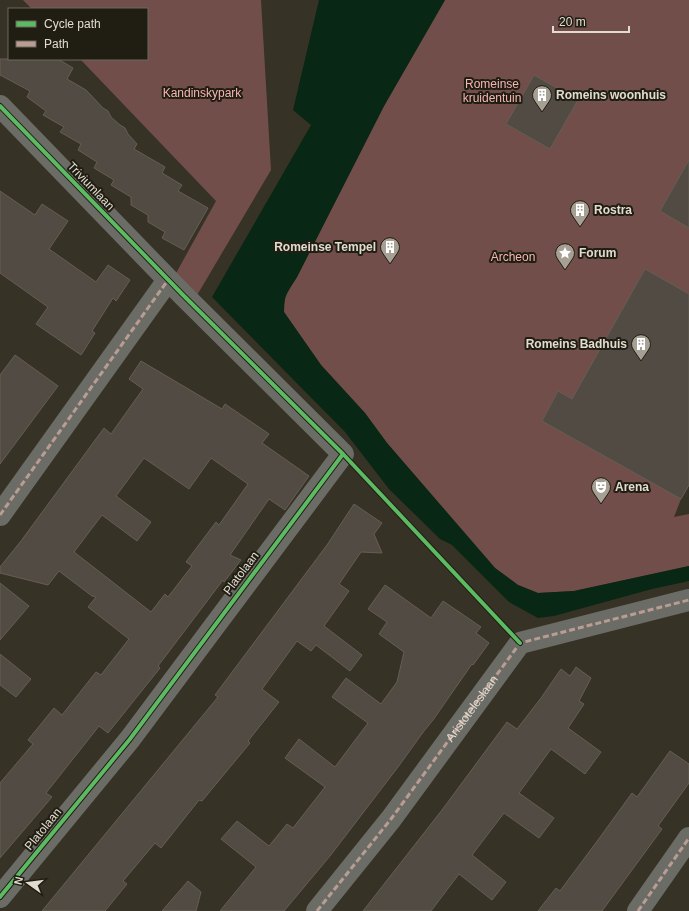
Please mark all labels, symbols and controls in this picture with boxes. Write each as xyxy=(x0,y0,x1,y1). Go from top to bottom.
legend xyxy=(8,8,148,60)
scale bar xyxy=(553,8,629,34)
text: 20 m xyxy=(559,15,586,29)
text: Cycle path xyxy=(44,17,101,31)
text: Path xyxy=(44,37,69,51)
park label: Romeinse kruidentuin xyxy=(463,77,521,105)
building icon: Romeins woonhuis xyxy=(531,84,553,112)
park label: Kandinskypark xyxy=(163,86,242,100)
place label: Romeins woonhuis xyxy=(556,88,666,102)
street label: Triviumlaan xyxy=(65,159,117,213)
building icon: Rostra xyxy=(569,199,591,227)
place label: Rostra xyxy=(594,203,632,217)
building icon: Romeinse Tempel xyxy=(379,236,401,264)
place label: Romeinse Tempel xyxy=(274,240,376,254)
place icon: Forum xyxy=(554,242,576,270)
place label: Forum xyxy=(579,246,616,260)
park label: Archeon xyxy=(491,250,535,264)
building icon: Romeins Badhuis xyxy=(630,333,652,361)
place label: Romeins Badhuis xyxy=(526,337,627,351)
theatre icon: Arena xyxy=(590,476,612,504)
place label: Arena xyxy=(615,480,649,494)
street label: Platolaan xyxy=(220,549,262,597)
street label: Aristoteleslaan xyxy=(443,673,501,744)
street label: Platolaan xyxy=(22,805,64,853)
north arrow xyxy=(8,863,48,903)
text: N xyxy=(12,875,25,886)

